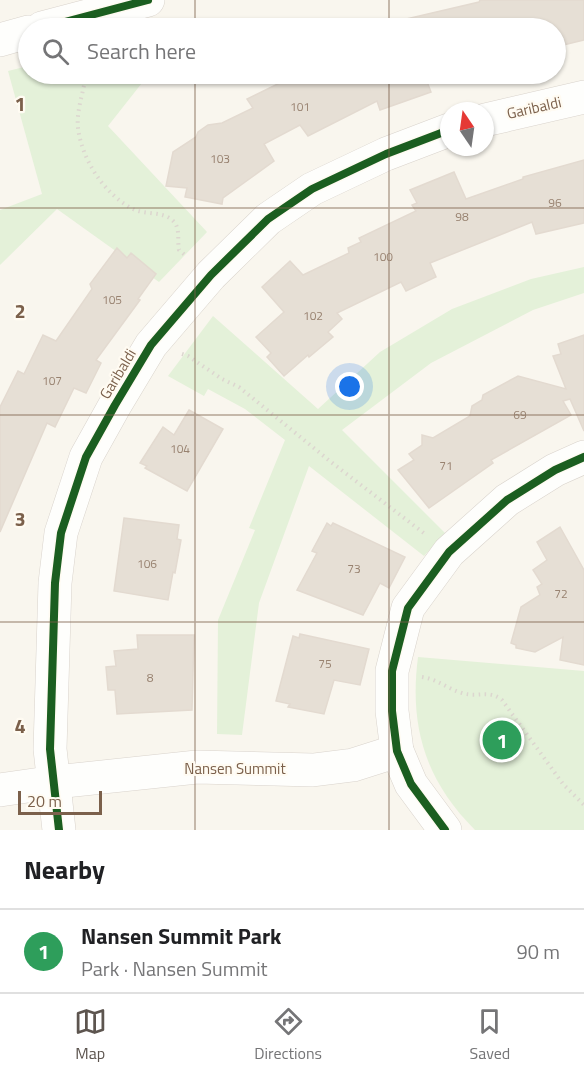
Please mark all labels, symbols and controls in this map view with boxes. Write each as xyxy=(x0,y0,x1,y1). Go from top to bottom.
search box xyxy=(18,18,566,84)
text: Search here xyxy=(87,34,196,68)
icon: search xyxy=(39,35,72,68)
text: 1 xyxy=(14,88,26,119)
street label: Garibaldi xyxy=(504,90,563,125)
house number: 101 xyxy=(290,97,310,116)
north arrow xyxy=(440,102,494,156)
house number: 103 xyxy=(210,149,230,168)
house number: 96 xyxy=(548,193,562,212)
house number: 98 xyxy=(455,207,469,226)
house number: 100 xyxy=(373,247,393,266)
house number: 105 xyxy=(102,290,122,309)
text: 2 xyxy=(14,295,26,326)
house number: 102 xyxy=(303,306,323,325)
street label: Garibaldi xyxy=(93,344,142,403)
house number: 107 xyxy=(42,371,62,390)
your location xyxy=(335,372,364,401)
house number: 69 xyxy=(513,405,527,424)
house number: 104 xyxy=(170,439,190,458)
house number: 71 xyxy=(439,456,453,475)
text: 3 xyxy=(14,503,26,534)
house number: 106 xyxy=(137,554,157,573)
house number: 73 xyxy=(347,559,361,578)
house number: 72 xyxy=(554,584,568,603)
house number: 75 xyxy=(318,654,332,673)
house number: 8 xyxy=(147,668,154,687)
text: 4 xyxy=(14,710,26,741)
pin: 1 xyxy=(482,718,522,762)
street label: Nansen Summit xyxy=(184,757,286,780)
scale bar xyxy=(18,788,102,816)
text: 20 m xyxy=(27,789,62,813)
text: Nearby xyxy=(24,850,105,889)
text: Nansen Summit Park xyxy=(81,919,281,953)
text: 1 xyxy=(38,936,49,967)
text: 90 m xyxy=(516,936,560,967)
text: Park · Nansen Summit xyxy=(81,953,268,984)
tab: Map xyxy=(74,1005,107,1065)
tab: Directions xyxy=(254,1005,322,1065)
tab: Saved xyxy=(470,1005,510,1065)

